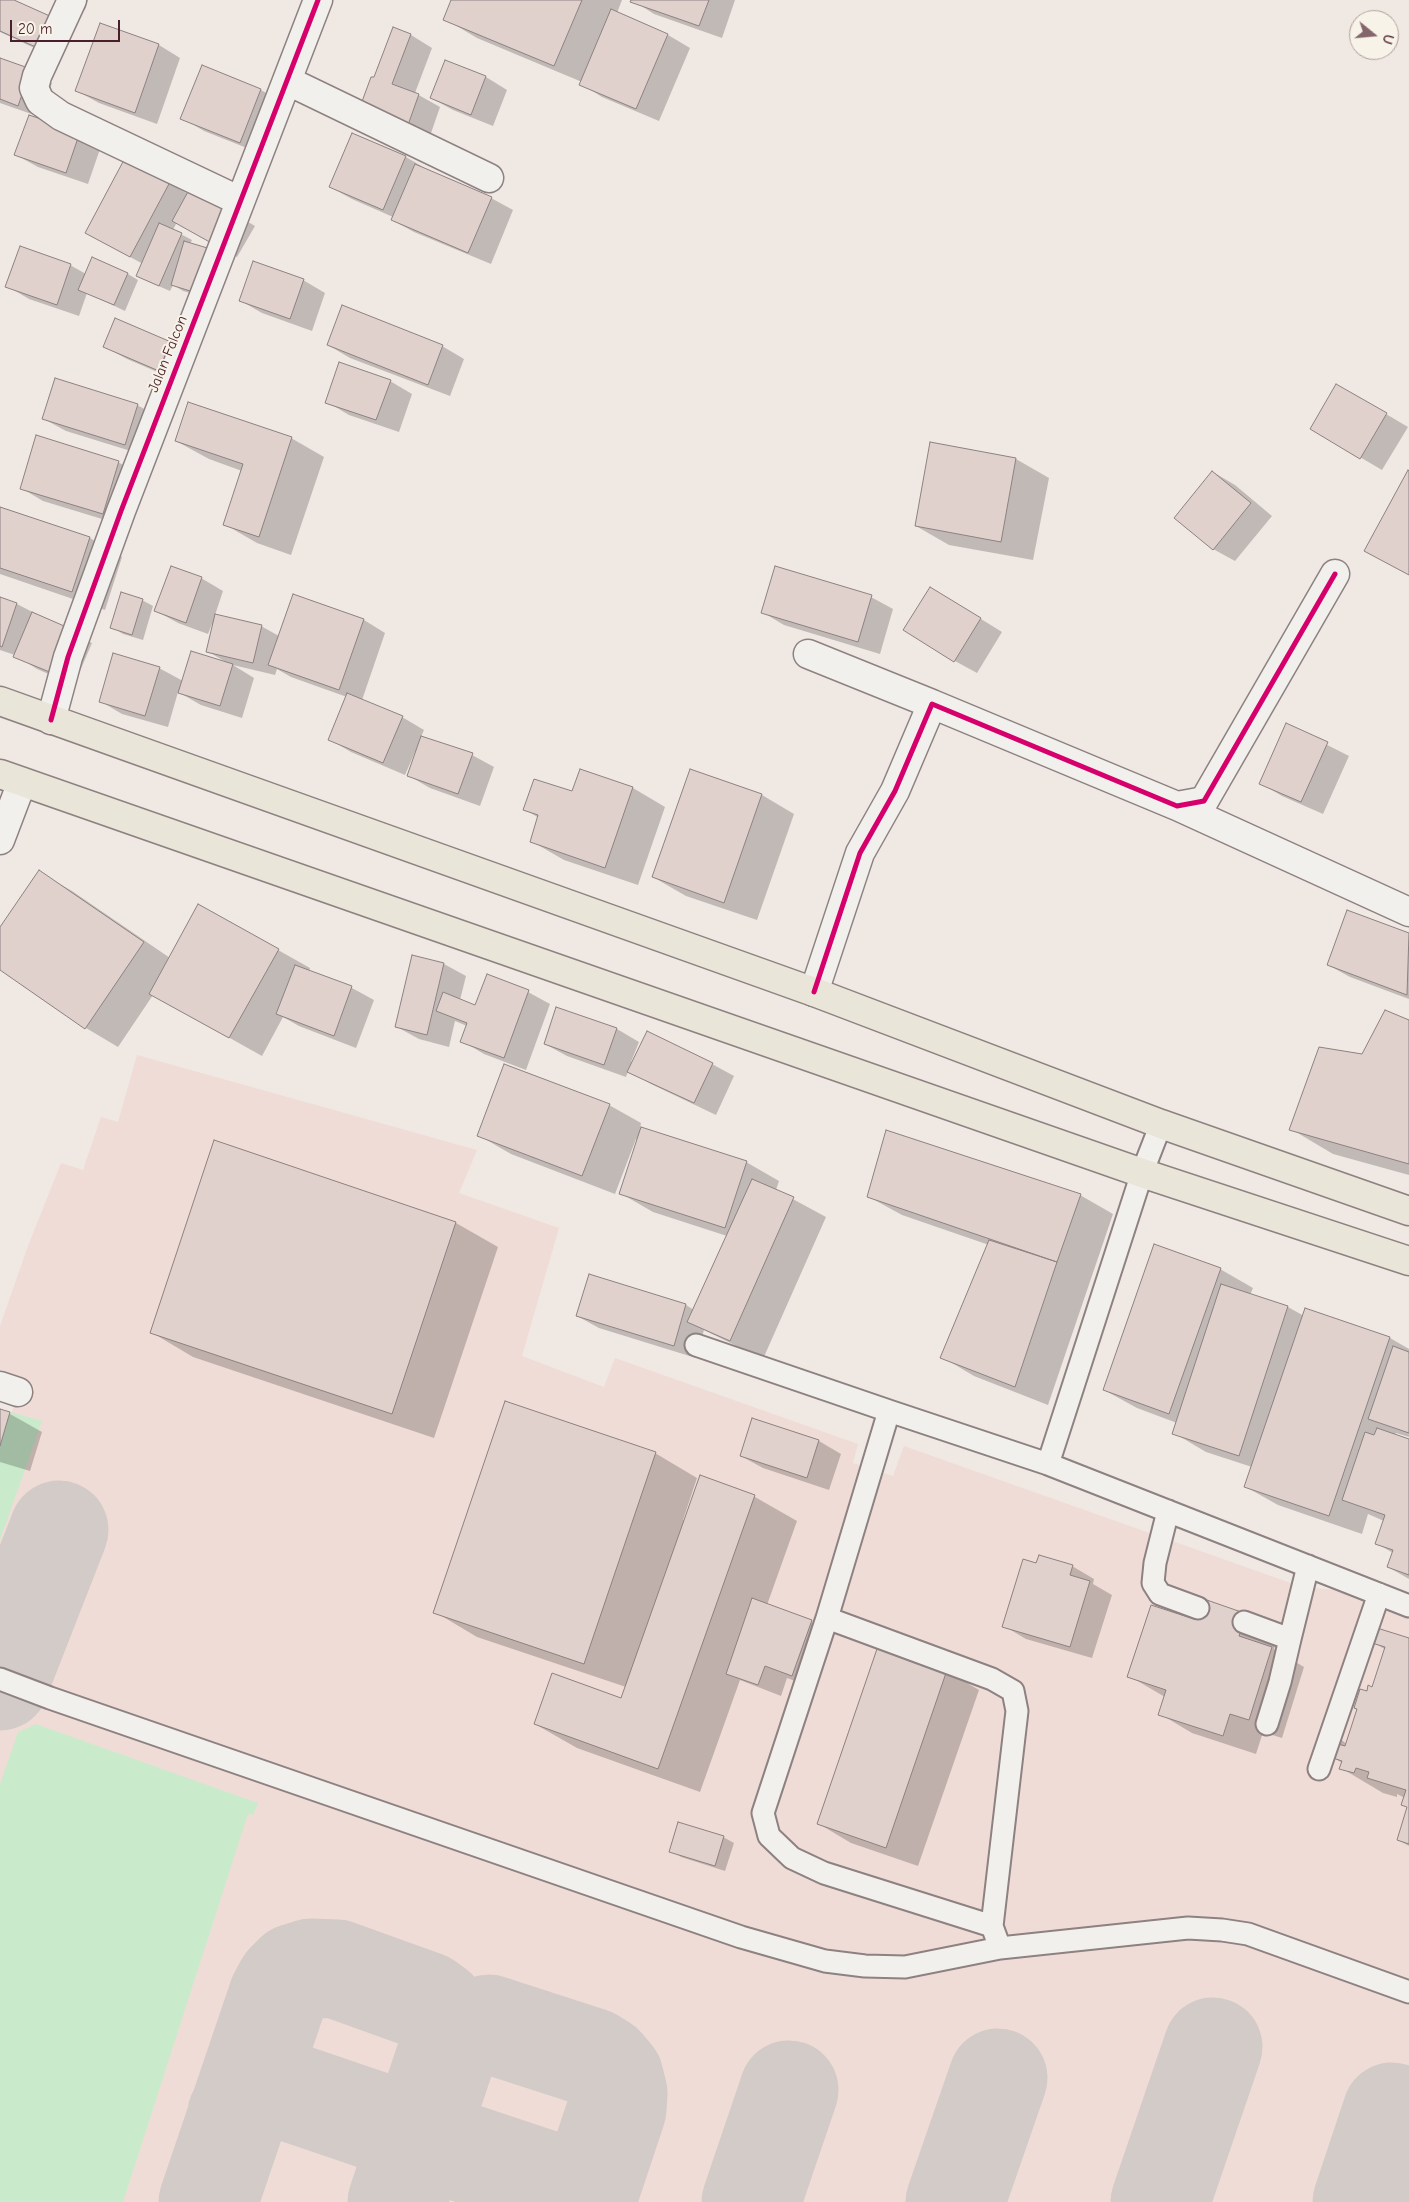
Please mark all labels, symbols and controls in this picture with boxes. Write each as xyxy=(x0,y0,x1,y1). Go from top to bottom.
scale bar xyxy=(12,10,122,42)
north arrow xyxy=(1349,10,1399,60)
text: 20 m xyxy=(18,20,52,38)
text: U xyxy=(1378,32,1397,46)
street label: Jalan Falcon xyxy=(144,313,192,395)

